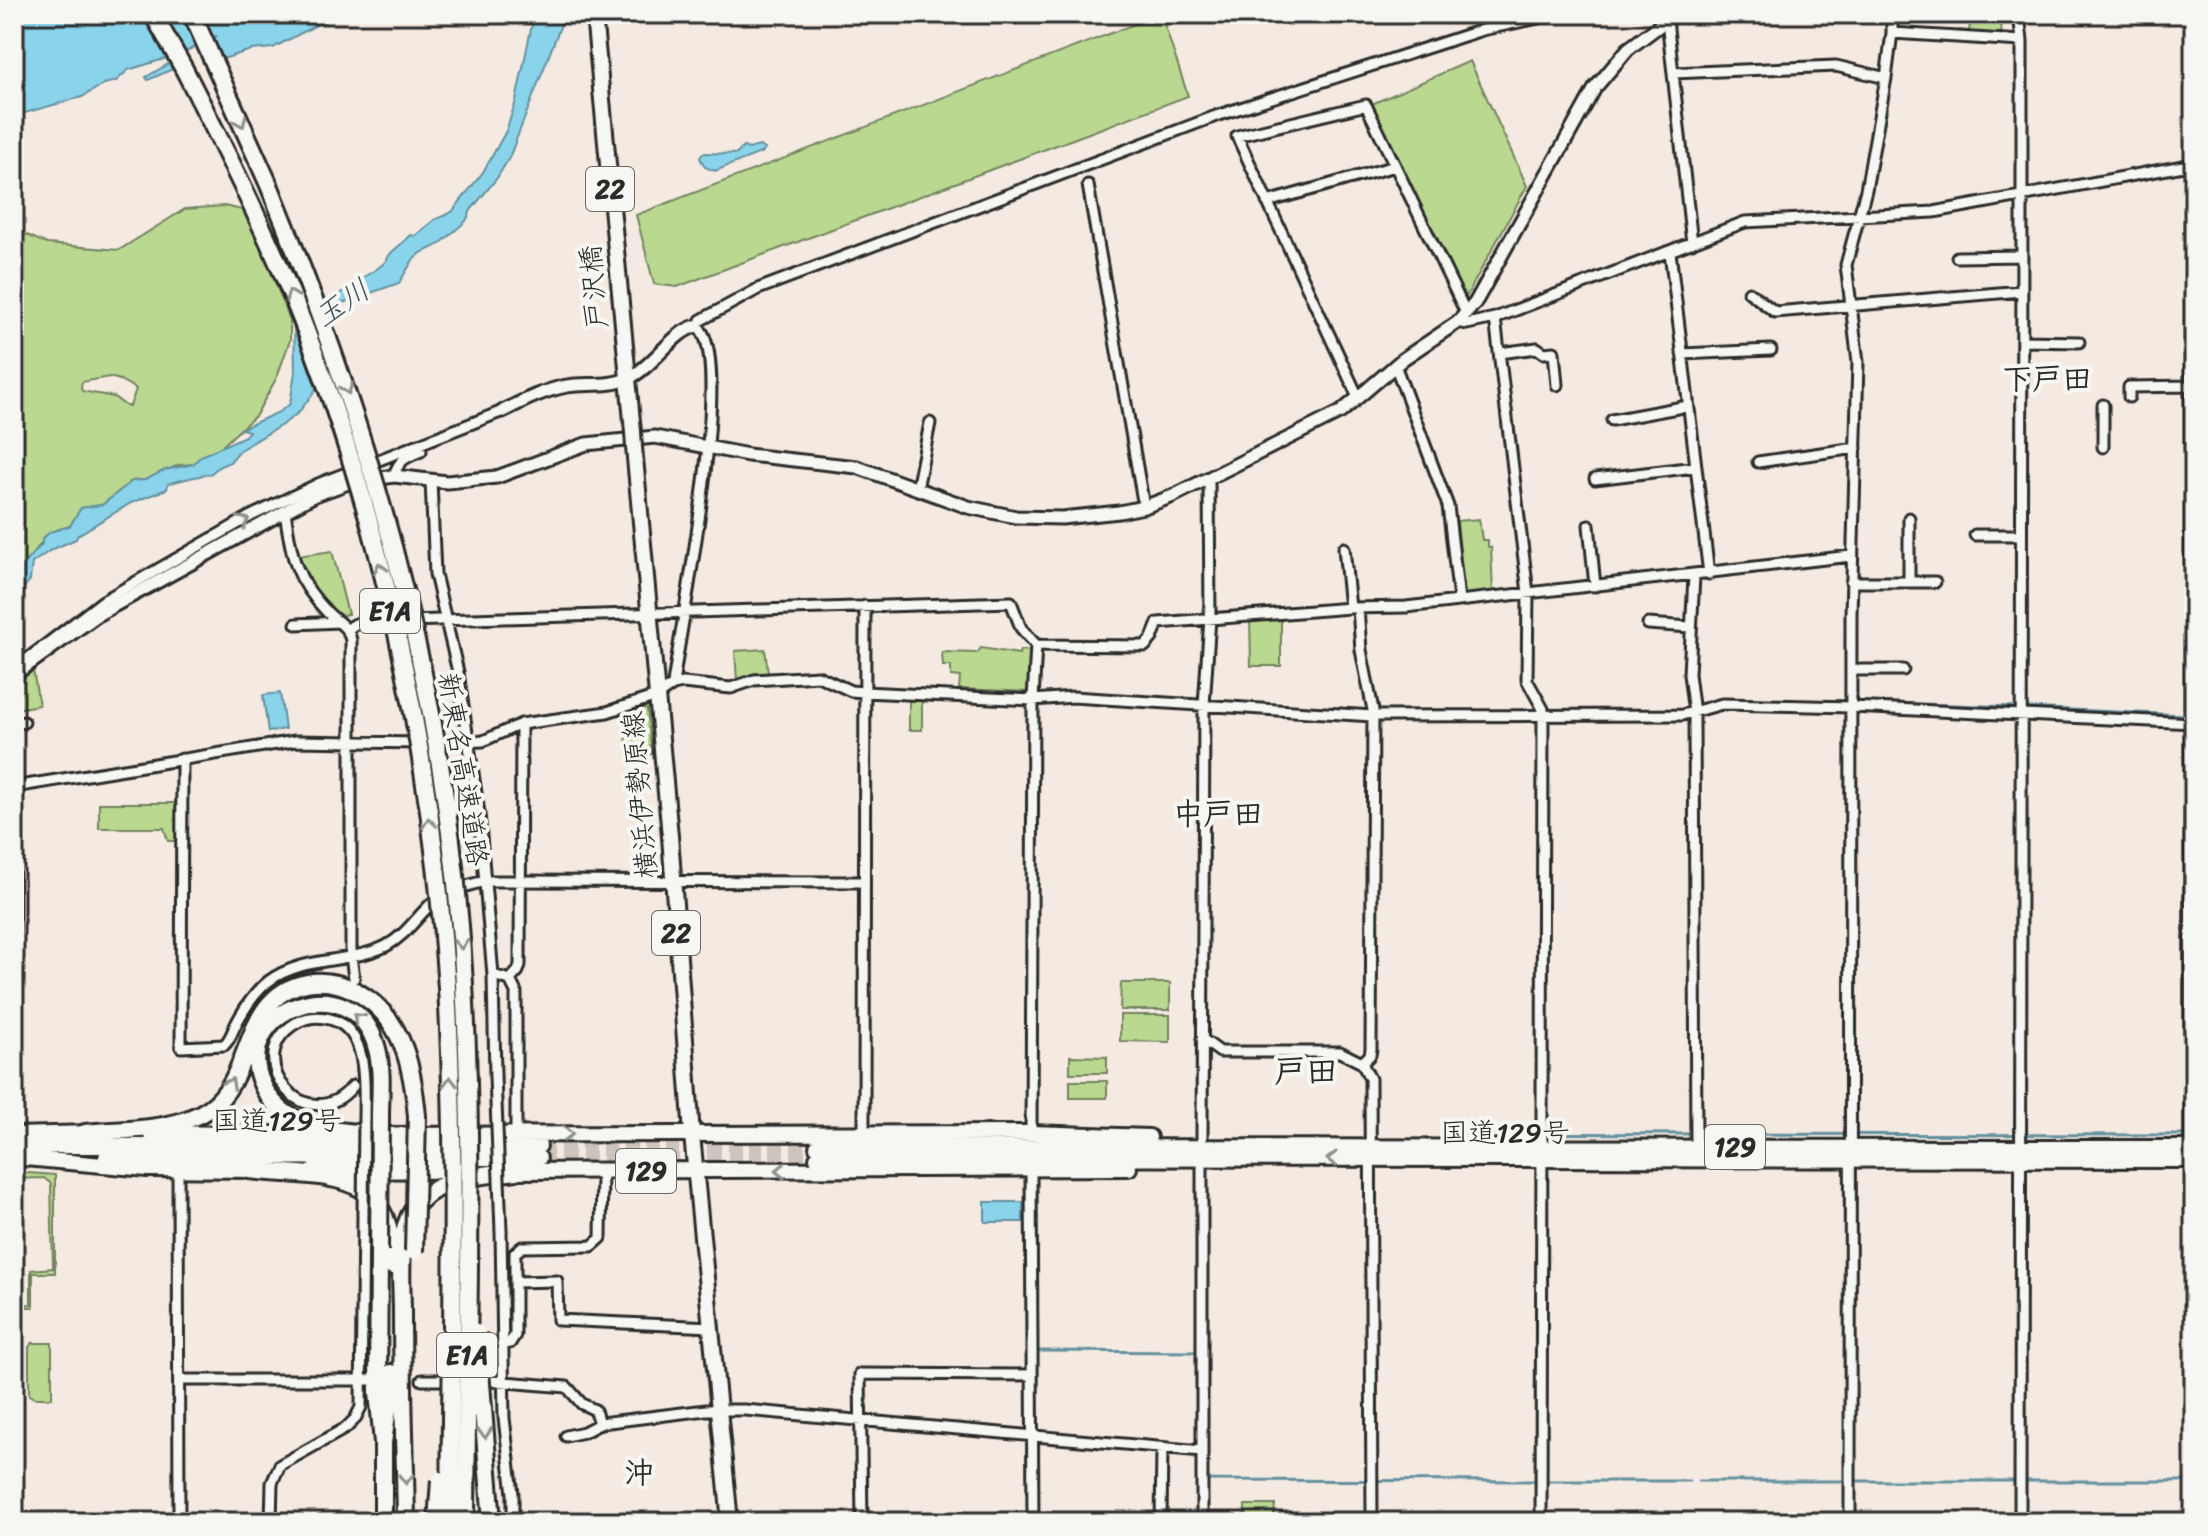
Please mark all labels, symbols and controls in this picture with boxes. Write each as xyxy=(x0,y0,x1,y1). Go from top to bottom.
one-way arrow xyxy=(231,114,247,128)
road number: 22 xyxy=(586,167,634,211)
street label: 戸沢橋 xyxy=(565,243,622,331)
water label: 玉川 xyxy=(302,264,382,342)
one-way arrow xyxy=(284,289,301,303)
district label: 下戸田 xyxy=(2002,352,2092,406)
one-way arrow xyxy=(337,381,353,395)
one-way arrow xyxy=(235,515,249,531)
one-way arrow xyxy=(373,562,389,576)
road number: E1A xyxy=(360,589,420,633)
street label: 新東名高速道路 xyxy=(424,668,503,870)
street label: 横浜伊勢原線 xyxy=(608,709,671,881)
district label: 中戸田 xyxy=(1173,787,1263,841)
one-way arrow xyxy=(421,816,438,830)
road number: 22 xyxy=(652,911,700,955)
one-way arrow xyxy=(452,938,469,951)
one-way arrow xyxy=(352,1012,367,1027)
district label: 戸田 xyxy=(1274,1043,1338,1100)
one-way arrow xyxy=(441,1075,459,1088)
one-way arrow xyxy=(220,1076,235,1091)
street label: 国道129号 xyxy=(212,1096,342,1145)
street label: 国道129号 xyxy=(1440,1108,1570,1157)
one-way arrow xyxy=(562,1125,575,1143)
road number: 129 xyxy=(1705,1125,1765,1169)
road number: 129 xyxy=(616,1149,676,1193)
one-way arrow xyxy=(1325,1150,1338,1168)
one-way arrow xyxy=(773,1162,786,1180)
road number: E1A xyxy=(437,1333,497,1377)
one-way arrow xyxy=(476,1427,493,1440)
district label: 沖 xyxy=(624,1446,654,1500)
one-way arrow xyxy=(397,1473,415,1486)

